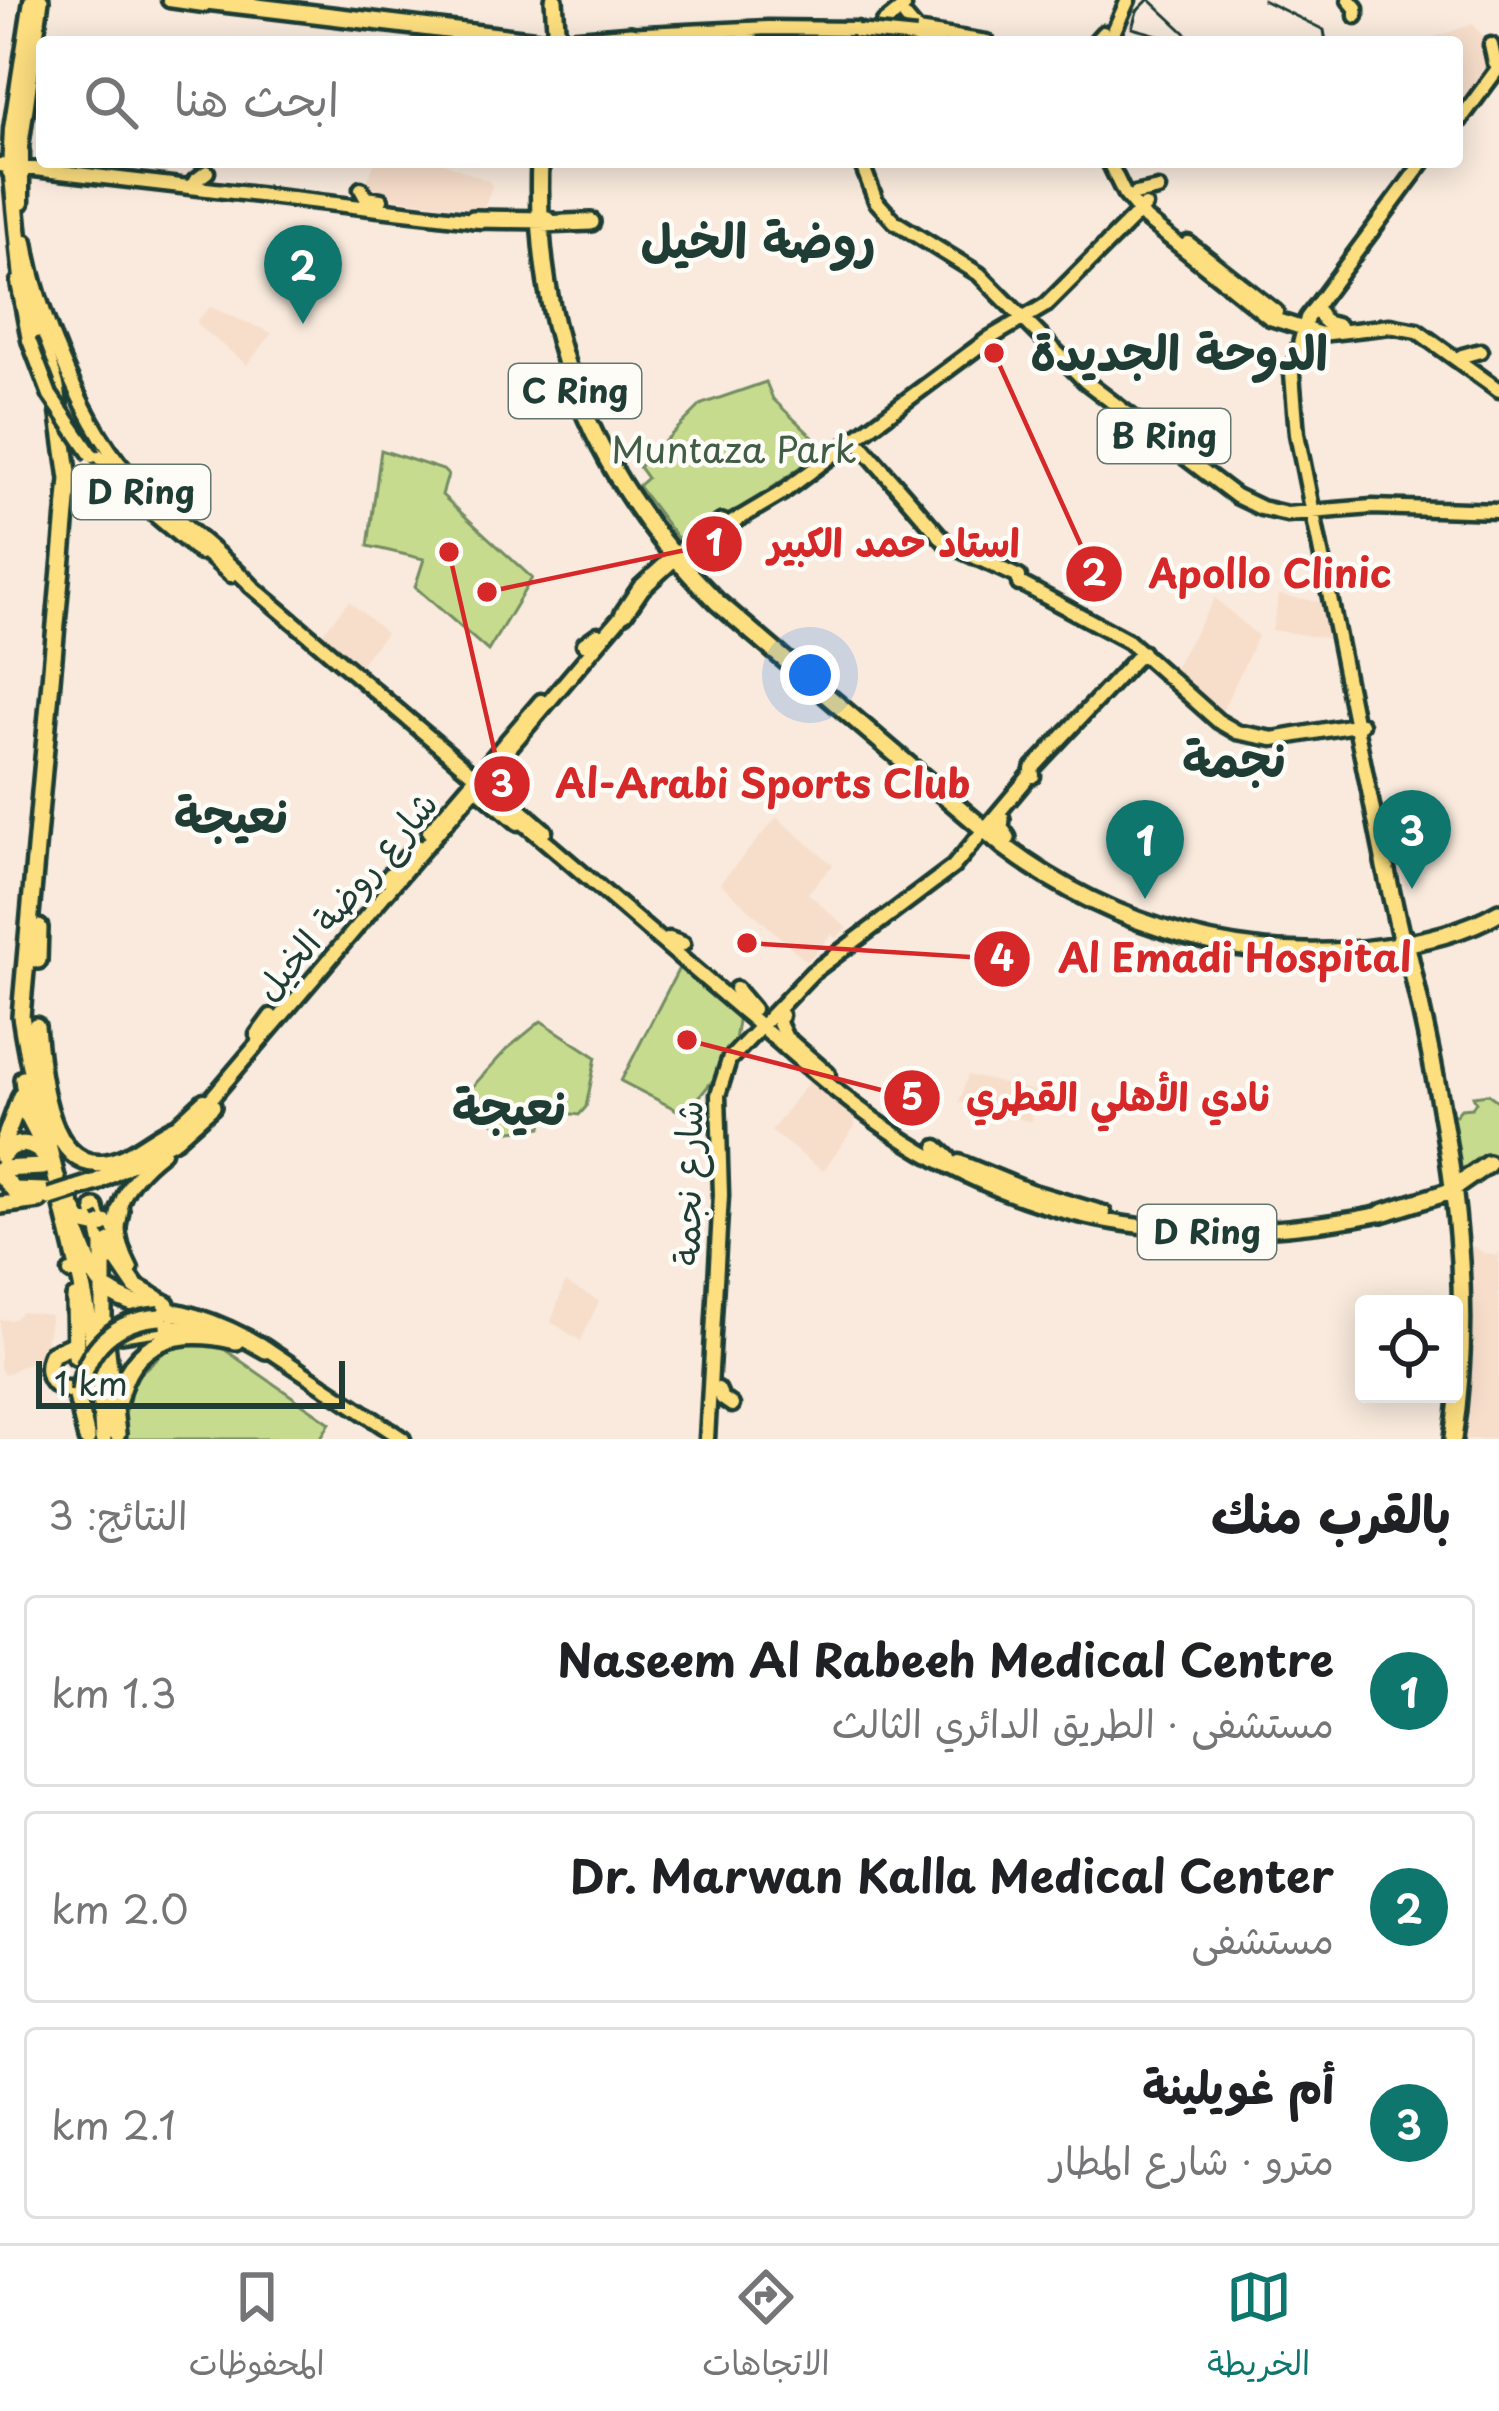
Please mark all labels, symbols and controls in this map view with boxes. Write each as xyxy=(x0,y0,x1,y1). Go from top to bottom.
search box xyxy=(36,36,1463,168)
text: ابحث هنا xyxy=(174,63,339,131)
icon: search xyxy=(78,69,144,135)
district label: روضة الخيل xyxy=(641,202,876,274)
pin: 2 xyxy=(264,225,342,324)
district label: الدوحة الجديدة xyxy=(1030,314,1328,386)
road number: C Ring xyxy=(509,364,641,418)
road number: B Ring xyxy=(1098,409,1230,463)
park label: Muntaza Park xyxy=(611,421,857,475)
road number: D Ring xyxy=(72,465,210,519)
callout: استاد حمد الكبير xyxy=(684,506,1043,581)
text: استاد حمد الكبير xyxy=(764,511,1020,570)
text: 1 xyxy=(705,514,723,568)
callout: Apollo Clinic xyxy=(1064,536,1416,611)
text: Apollo Clinic xyxy=(1147,542,1392,601)
text: 2 xyxy=(1081,544,1107,598)
your location xyxy=(780,645,840,705)
district label: نجمة xyxy=(1182,721,1286,793)
callout: Al-Arabi Sports Club xyxy=(472,746,994,821)
text: Al-Arabi Sports Club xyxy=(556,752,970,811)
text: 3 xyxy=(490,755,514,809)
district label: نعيجة xyxy=(174,777,288,849)
street label: شارع روضة الخيل xyxy=(240,778,450,1012)
pin: 3 xyxy=(1373,790,1451,889)
pin: 1 xyxy=(1106,800,1184,899)
callout: Al Emadi Hospital xyxy=(972,921,1437,996)
text: Al Emadi Hospital xyxy=(1057,926,1412,985)
text: 4 xyxy=(990,929,1014,983)
callout: نادي الأهلي القطري xyxy=(882,1060,1294,1135)
text: نادي الأهلي القطري xyxy=(966,1065,1270,1132)
text: 5 xyxy=(900,1068,924,1122)
district label: نعيجة xyxy=(452,1069,566,1141)
street label: شارع نجمة xyxy=(658,1100,715,1266)
road number: D Ring xyxy=(1138,1205,1276,1259)
map controls xyxy=(1355,1295,1463,1403)
button: locate xyxy=(1355,1295,1463,1403)
scale bar xyxy=(36,1355,345,1408)
text: 1 km xyxy=(54,1357,128,1407)
text: بالقرب منك xyxy=(1211,1473,1451,1550)
text: النتائج: 3 xyxy=(48,1484,188,1543)
text: Naseem Al Rabeeh Medical Centre xyxy=(557,1624,1334,1692)
text: 1.3 km xyxy=(51,1662,176,1721)
text: 1 xyxy=(1400,1662,1418,1721)
text: مستشفى · الطريق الدائري الثالث xyxy=(832,1692,1334,1751)
text: Dr. Marwan Kalla Medical Center xyxy=(570,1840,1334,1908)
text: 2.0 km xyxy=(51,1878,189,1937)
text: 2 xyxy=(1395,1878,1423,1937)
text: مستشفى xyxy=(1191,1908,1334,1967)
text: أم غويلينة xyxy=(1142,2051,1334,2119)
text: 2.1 km xyxy=(51,2094,176,2153)
text: 3 xyxy=(1396,2094,1422,2153)
text: مترو · شارع المطار xyxy=(1050,2129,1334,2188)
tab: المحفوظات xyxy=(189,2264,325,2393)
tab: الاتجاهات xyxy=(702,2264,830,2393)
tab: الخريطة xyxy=(1207,2264,1310,2393)

